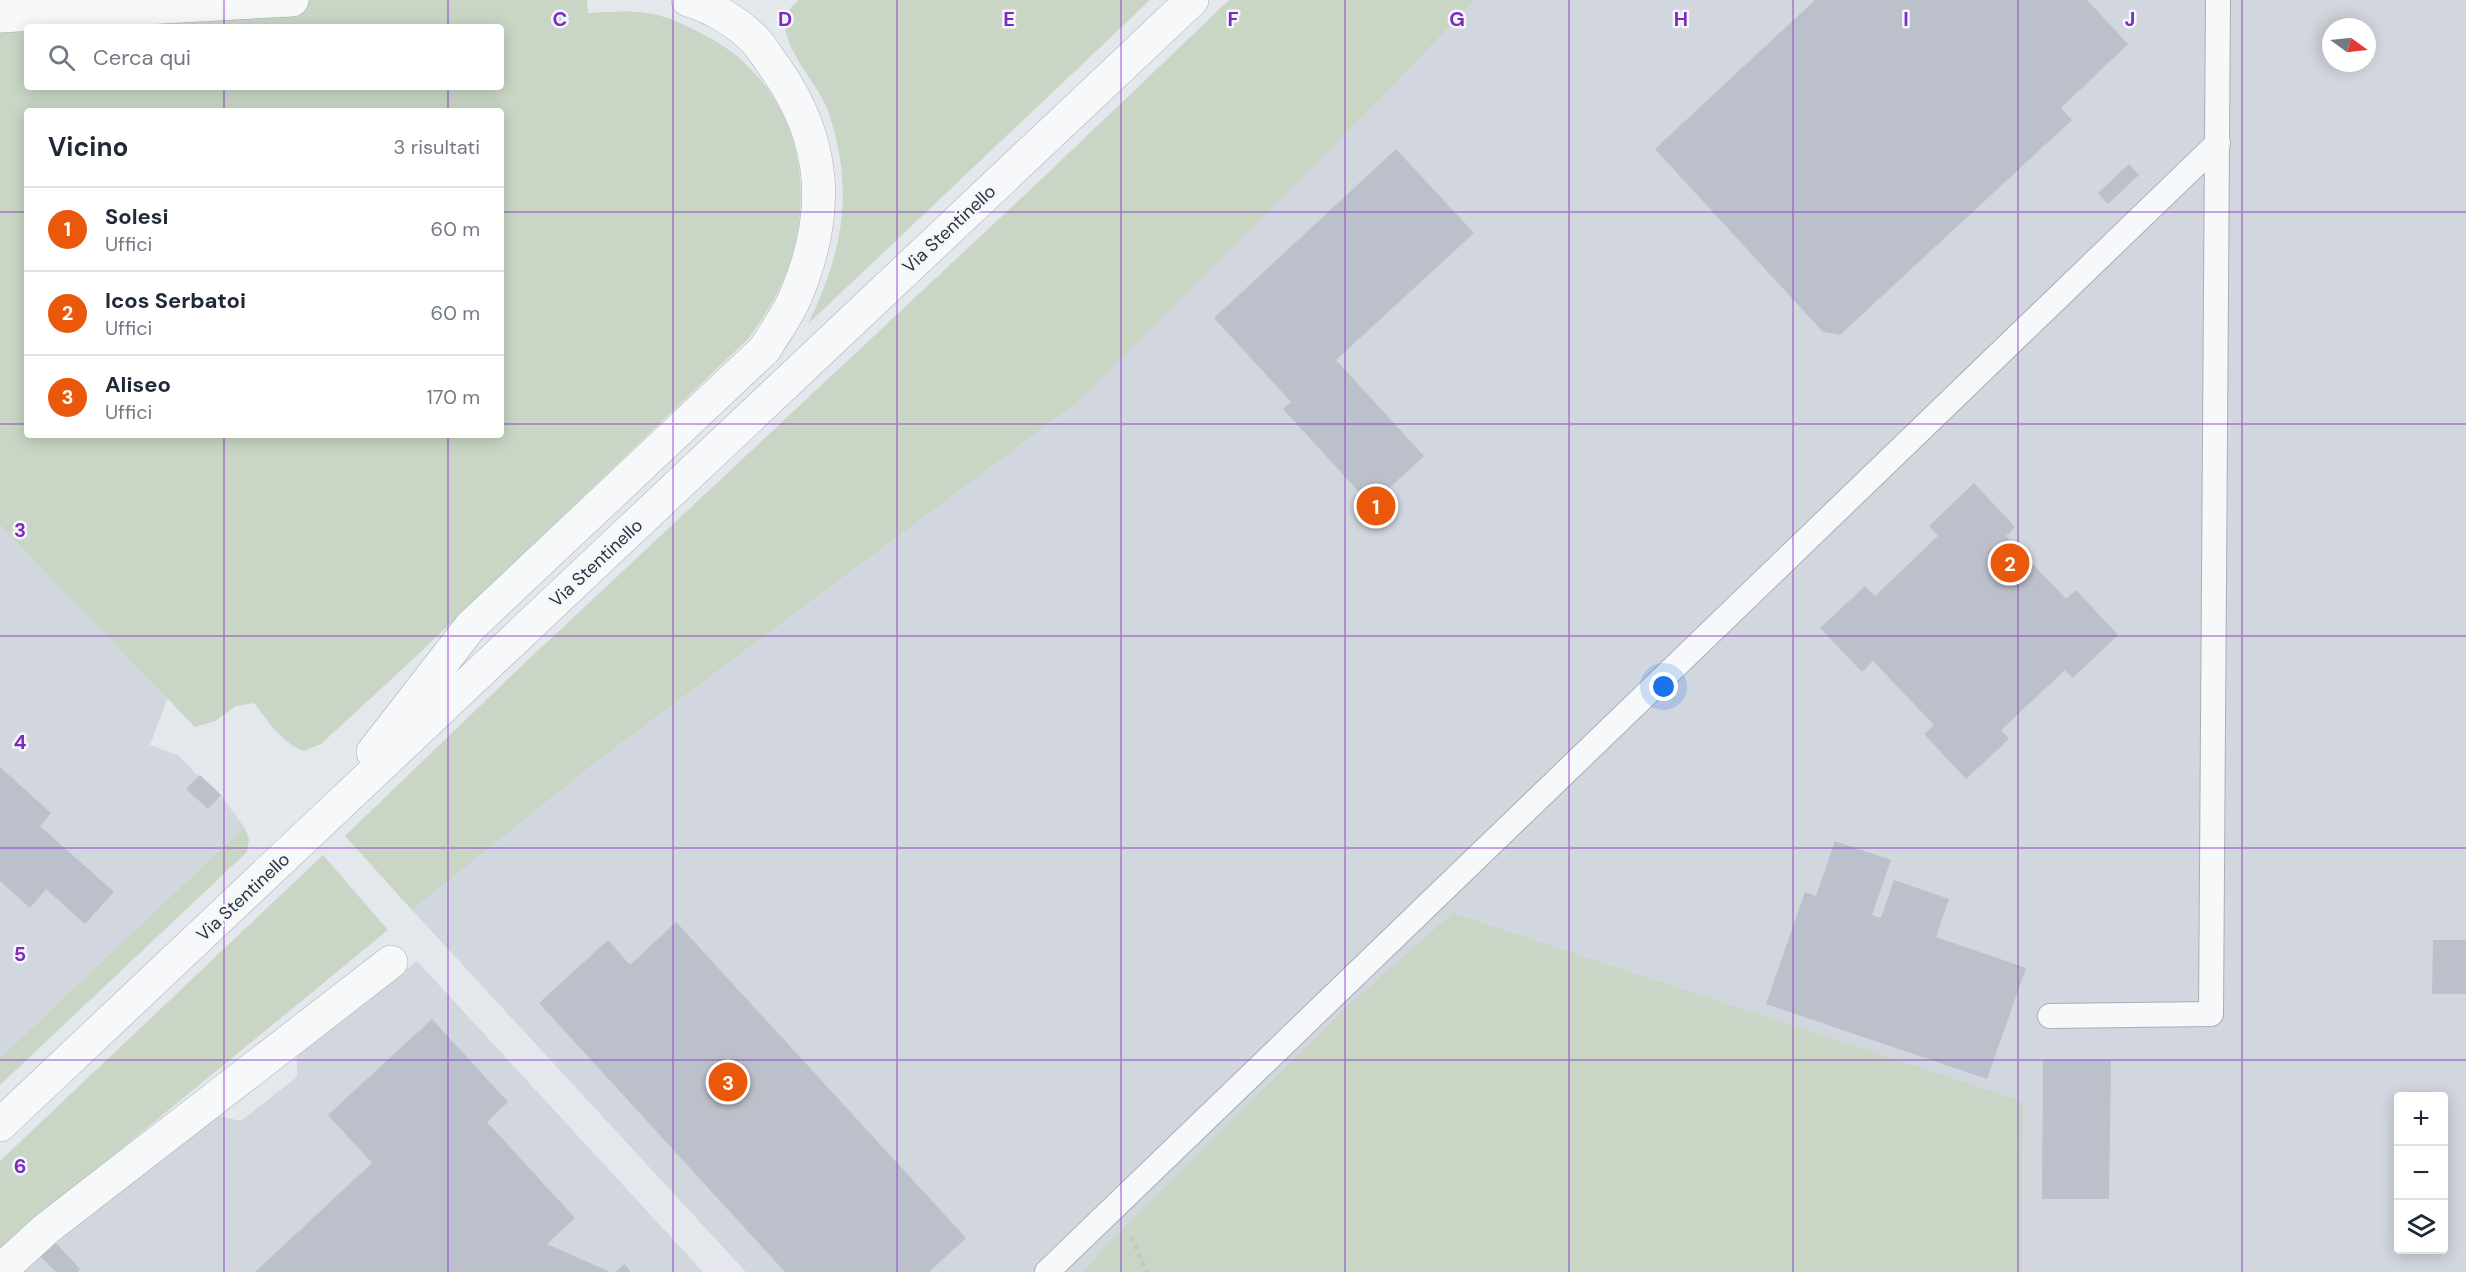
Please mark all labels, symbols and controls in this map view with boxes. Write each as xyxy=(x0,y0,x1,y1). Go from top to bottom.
text: C xyxy=(553,6,567,32)
text: D xyxy=(778,6,792,32)
text: E xyxy=(1003,6,1015,32)
text: F xyxy=(1227,6,1239,32)
text: G xyxy=(1449,6,1465,32)
text: H xyxy=(1674,6,1688,32)
text: I xyxy=(1903,6,1909,32)
text: J xyxy=(2125,6,2135,32)
north arrow xyxy=(2322,18,2376,72)
search box xyxy=(24,24,504,90)
icon: search xyxy=(45,41,78,74)
text: Cerca qui xyxy=(93,43,191,72)
text: Vicino xyxy=(48,130,128,164)
text: 3 risultati xyxy=(394,134,480,160)
street label: Via Stentinello xyxy=(897,180,1001,278)
text: Solesi xyxy=(105,202,169,231)
text: 1 xyxy=(64,216,71,242)
text: 60 m xyxy=(431,216,480,242)
text: Uffici xyxy=(105,231,152,257)
text: Icos Serbatoi xyxy=(105,286,246,315)
text: 2 xyxy=(62,300,73,326)
text: 60 m xyxy=(431,300,480,326)
text: Uffici xyxy=(105,315,152,341)
text: Aliseo xyxy=(105,370,171,399)
text: 3 xyxy=(61,384,74,410)
text: 170 m xyxy=(427,384,480,410)
text: Uffici xyxy=(105,399,152,425)
pin: 1 xyxy=(1356,484,1396,528)
street label: Via Stentinello xyxy=(544,514,648,612)
text: 3 xyxy=(14,517,26,543)
pin: 2 xyxy=(1990,540,2030,586)
your location xyxy=(1649,672,1678,701)
text: 4 xyxy=(14,729,27,755)
street label: Via Stentinello xyxy=(191,848,295,946)
text: 5 xyxy=(14,941,26,967)
pin: 3 xyxy=(708,1060,748,1104)
map controls xyxy=(2394,1092,2448,1254)
button: + xyxy=(2394,1092,2448,1146)
button: − xyxy=(2394,1146,2448,1200)
text: 6 xyxy=(14,1153,26,1179)
button: layers xyxy=(2394,1200,2448,1254)

